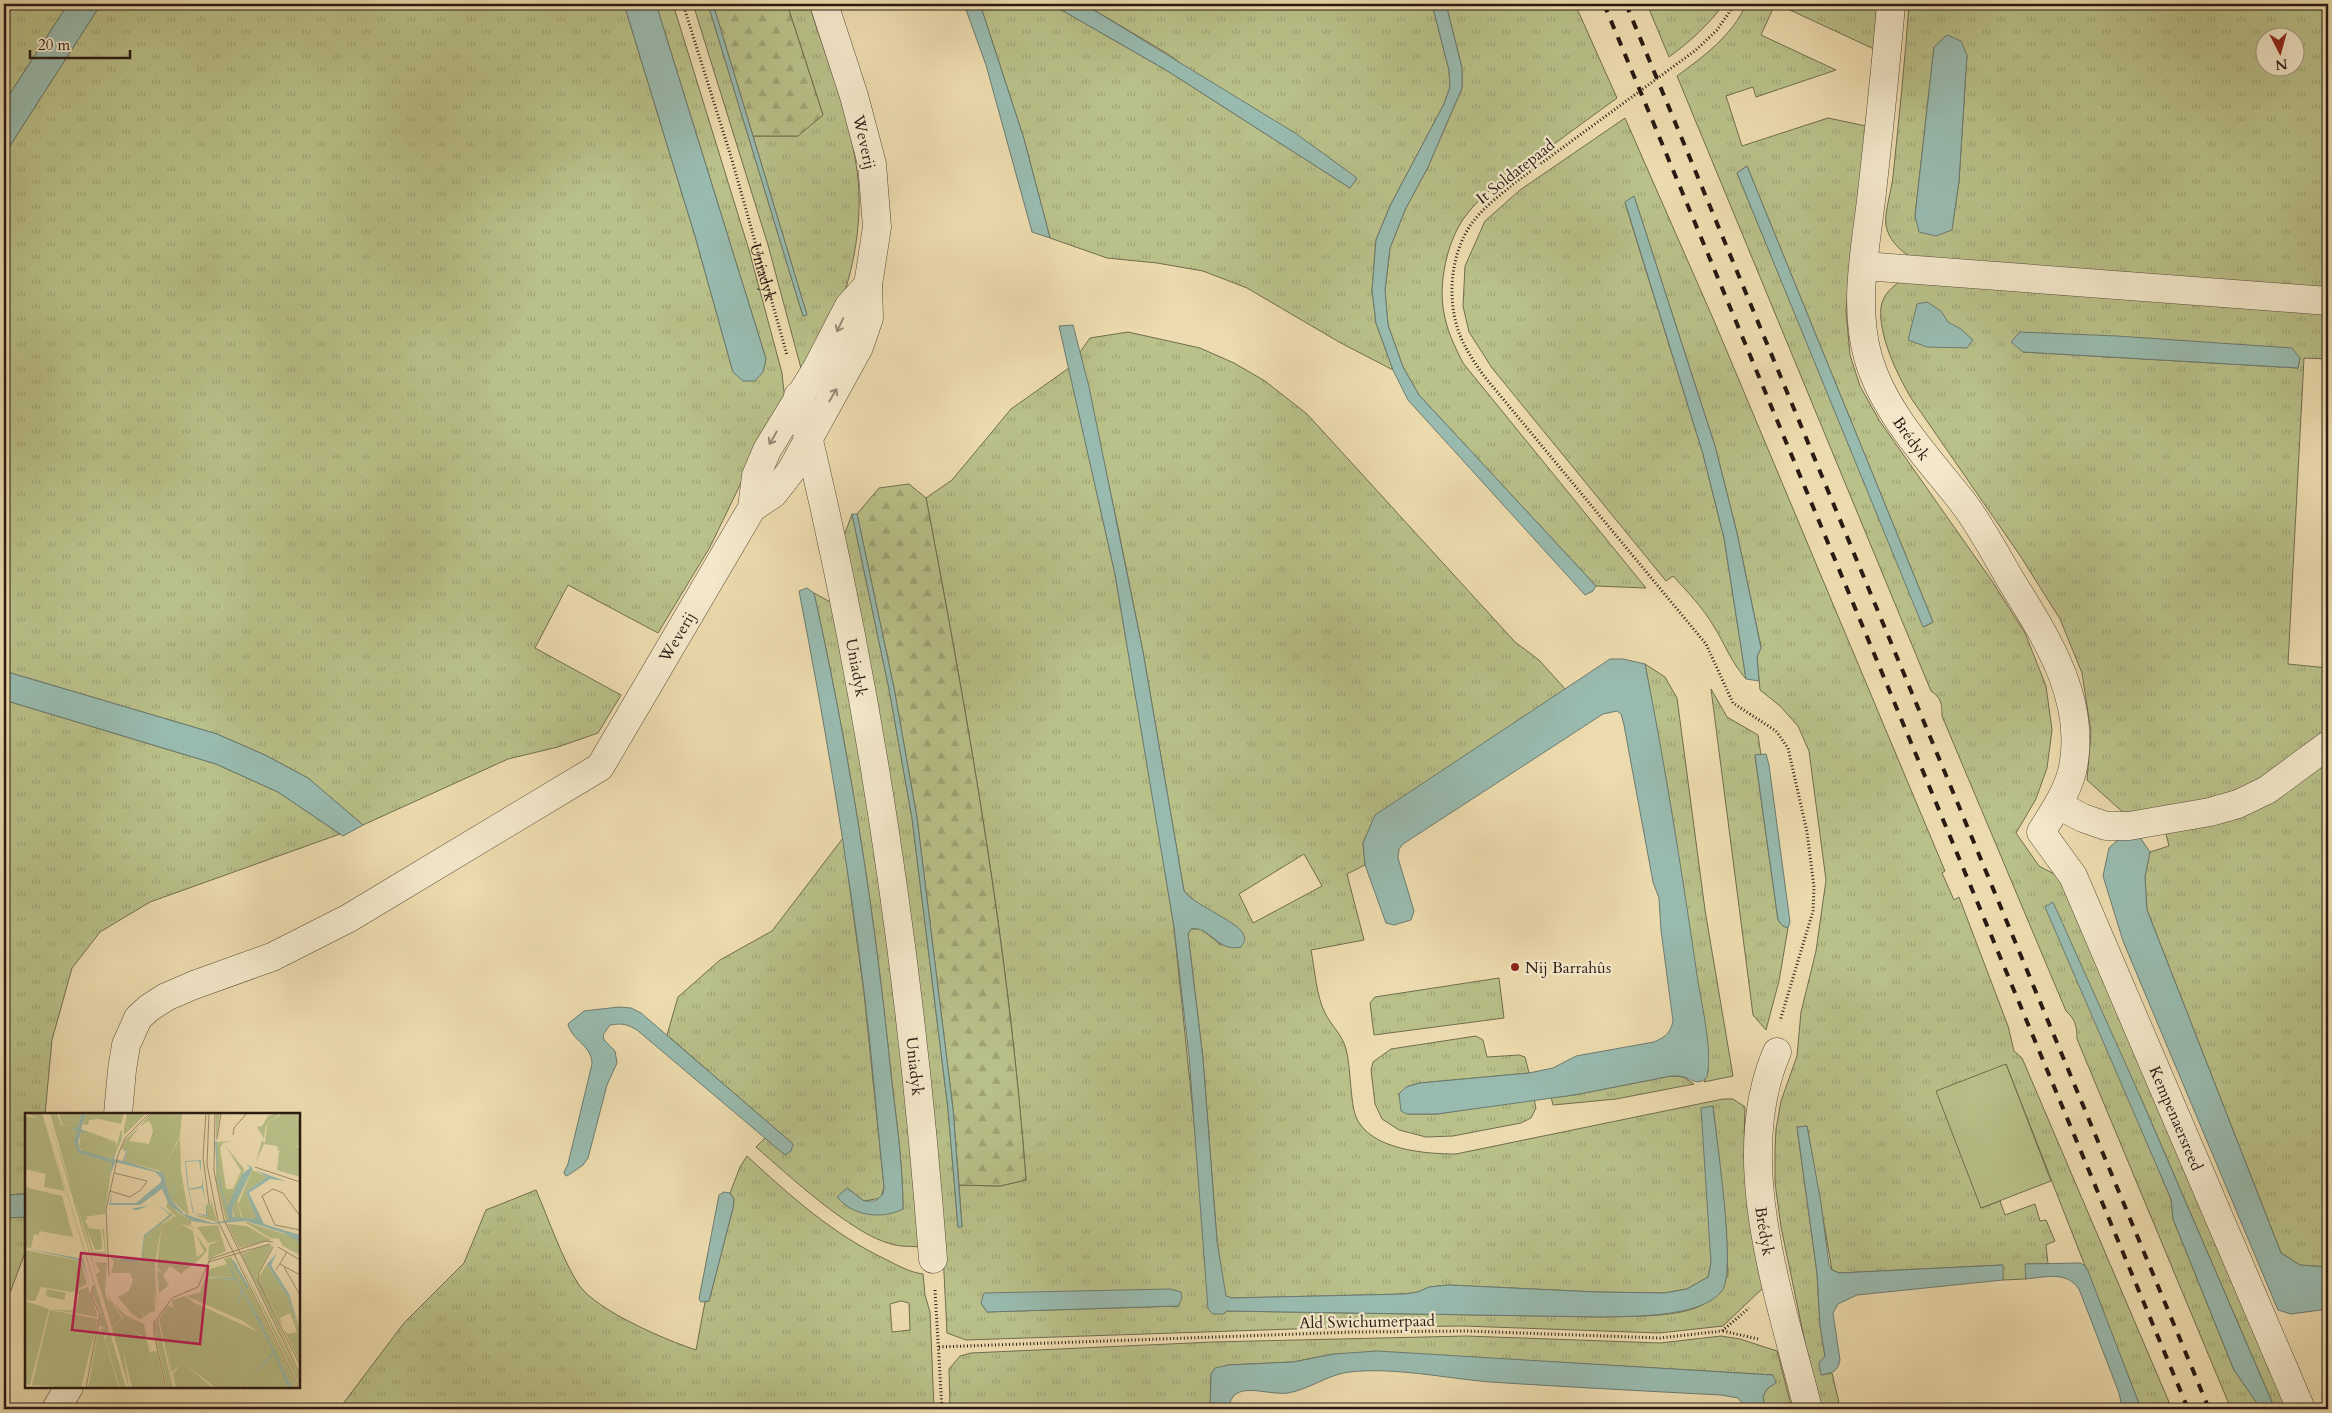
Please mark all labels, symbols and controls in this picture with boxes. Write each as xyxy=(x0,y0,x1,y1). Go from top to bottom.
scale bar xyxy=(30,28,130,60)
north arrow xyxy=(2254,28,2304,78)
text: 20 m xyxy=(38,35,70,55)
text: N xyxy=(2274,54,2288,75)
street label: Weverij xyxy=(847,112,881,172)
street label: It Soldatepaad xyxy=(1472,134,1560,209)
street label: Uniadyk xyxy=(744,241,781,304)
one-way arrow xyxy=(835,317,845,332)
one-way arrow xyxy=(828,389,838,403)
street label: Brédyk xyxy=(1887,413,1935,466)
one-way arrow xyxy=(768,431,778,445)
street label: Weverij xyxy=(653,608,701,667)
street label: Uniadyk xyxy=(840,637,872,699)
place label: Nij Barrahûs xyxy=(1525,957,1611,979)
marker: Nij Barrahûs xyxy=(1509,961,1521,973)
street label: Uniadyk xyxy=(900,1036,928,1097)
street label: Kempenaersreed xyxy=(2144,1063,2208,1175)
inset map xyxy=(25,1113,300,1388)
street label: Brédyk xyxy=(1749,1205,1779,1258)
street label: Ald Swichumerpaad xyxy=(1299,1310,1436,1334)

